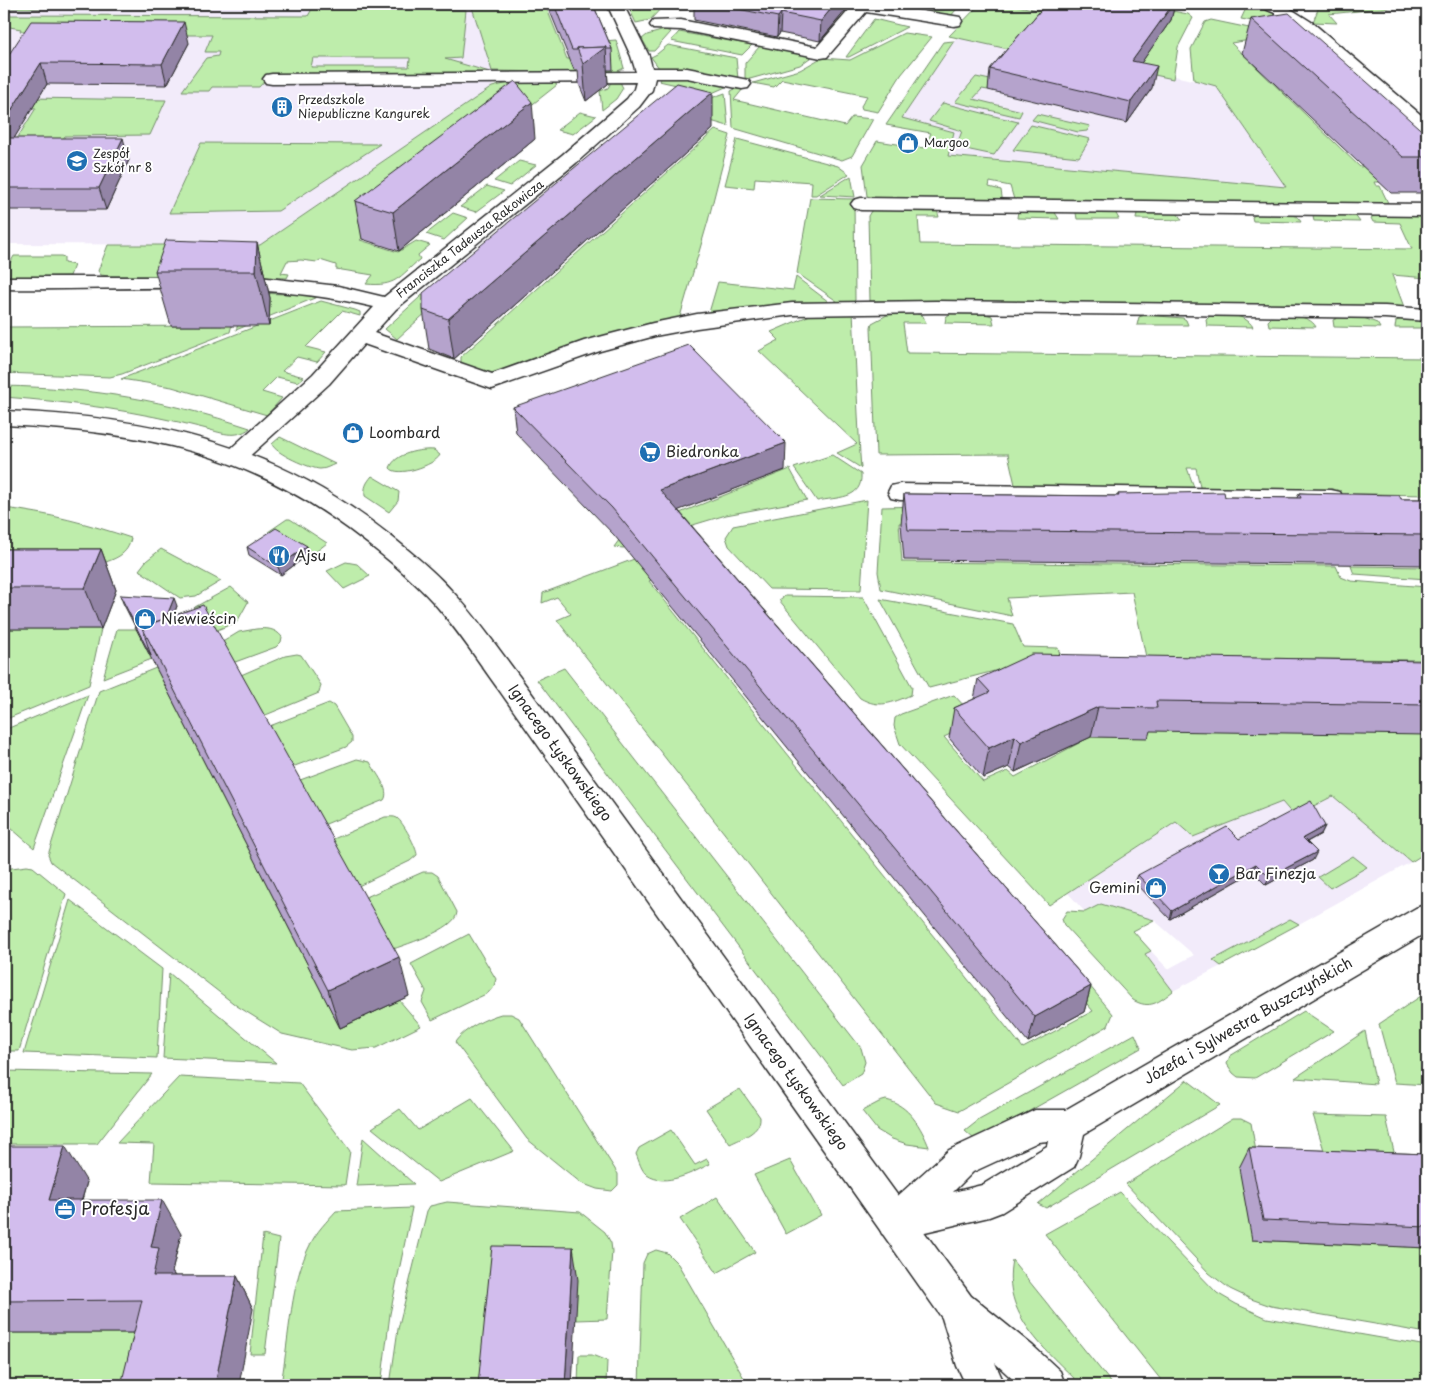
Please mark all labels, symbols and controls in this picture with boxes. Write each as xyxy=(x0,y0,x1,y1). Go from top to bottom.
place label: Przedszkole Niepubliczne Kangurek xyxy=(298,90,430,122)
building icon: Przedszkole Niepubliczne Kangurek xyxy=(270,95,294,119)
shop icon: Margoo xyxy=(896,131,920,155)
place label: Margoo xyxy=(924,133,969,151)
place label: Zespół Szkół nr 8 xyxy=(93,144,152,176)
school or university icon: Zespół Szkół nr 8 xyxy=(65,149,89,173)
street label: Franciszka Tadeusza Rakowicza xyxy=(392,174,547,302)
place label: Loombard xyxy=(369,420,440,443)
shop icon: Loombard xyxy=(341,421,365,445)
place label: Biedronka xyxy=(666,439,739,462)
supermarket icon: Biedronka xyxy=(638,440,662,464)
place label: Ajsu xyxy=(295,543,326,566)
restaurant icon: Ajsu xyxy=(267,544,291,568)
place label: Niewieścin xyxy=(161,606,236,629)
shop icon: Niewieścin xyxy=(133,607,157,631)
street label: Ignacego Łyskowskiego xyxy=(504,679,619,825)
place label: Bar Finezja xyxy=(1235,861,1316,884)
bar icon: Bar Finezja xyxy=(1207,862,1231,886)
place label: Gemini xyxy=(1089,875,1140,898)
shop icon: Gemini xyxy=(1144,876,1168,900)
street label: Józefa i Sylwestra Buszczyńskich xyxy=(1139,950,1356,1089)
street label: Ignacego Łyskowskiego xyxy=(740,1008,855,1154)
place label: Profesja xyxy=(81,1194,150,1221)
office icon: Profesja xyxy=(53,1197,77,1221)

